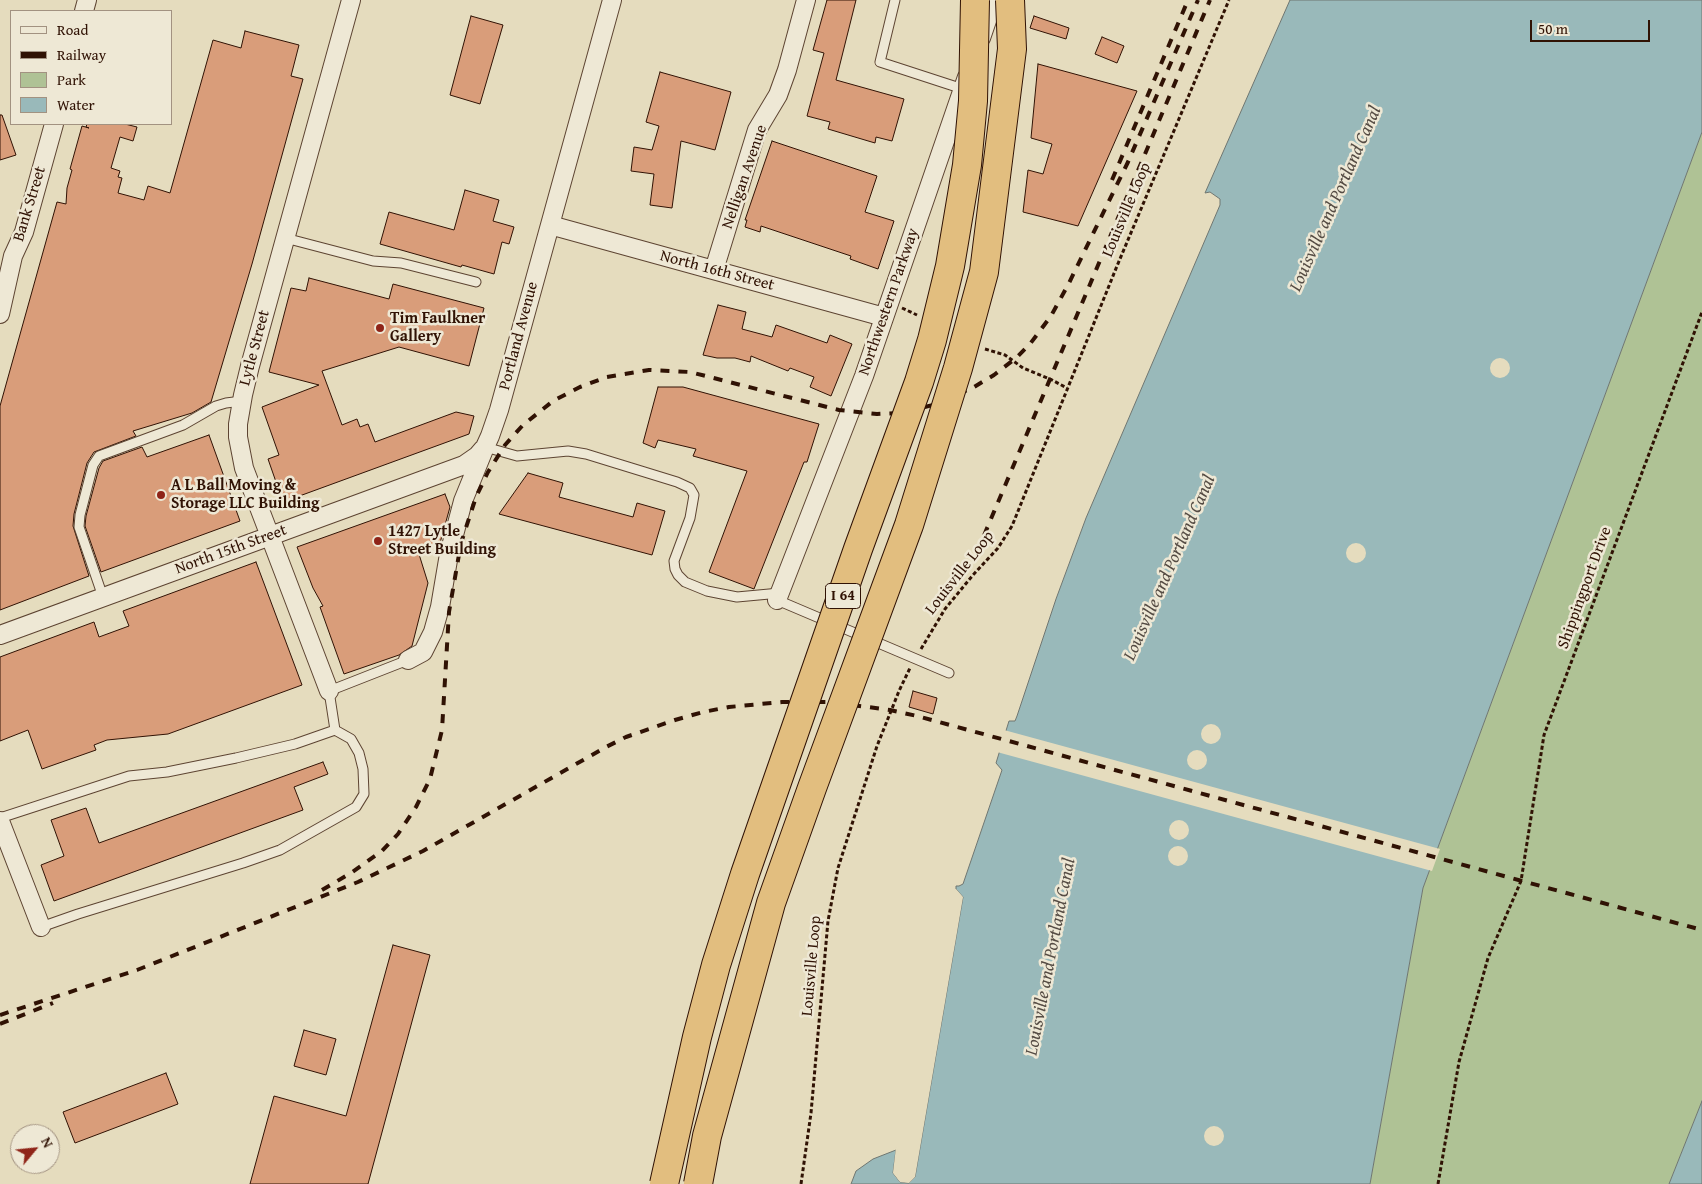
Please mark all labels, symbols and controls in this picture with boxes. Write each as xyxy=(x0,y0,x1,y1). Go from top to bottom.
legend xyxy=(10,10,172,125)
scale bar xyxy=(1532,10,1652,42)
text: 50 m xyxy=(1538,18,1568,39)
text: Road xyxy=(57,19,88,40)
text: Railway xyxy=(57,44,106,65)
text: Park xyxy=(57,69,86,90)
text: Water xyxy=(57,94,95,115)
water label: Louisville and Portland Canal xyxy=(1285,103,1387,295)
street label: Nelligan Avenue xyxy=(718,123,772,231)
street label: Louisville Loop xyxy=(1098,160,1156,260)
street label: Bank Street xyxy=(9,164,51,244)
street label: Northwestern Parkway xyxy=(855,226,923,378)
street label: North 16th Street xyxy=(658,247,776,295)
street label: Portland Avenue xyxy=(495,280,543,392)
street label: Lytle Street xyxy=(236,308,274,388)
place label: Tim Faulkner Gallery xyxy=(390,309,485,347)
marker: Tim Faulkner Gallery xyxy=(374,322,386,334)
water label: Louisville and Portland Canal xyxy=(1119,472,1221,664)
place label: A L Ball Moving & Storage LLC Building xyxy=(171,476,319,514)
marker: A L Ball Moving & Storage LLC Building xyxy=(155,489,167,501)
street label: North 15th Street xyxy=(173,521,289,579)
place label: 1427 Lytle Street Building xyxy=(388,522,496,560)
street label: Shippingport Drive xyxy=(1554,524,1616,652)
street label: Louisville Loop xyxy=(921,527,999,619)
marker: 1427 Lytle Street Building xyxy=(372,535,384,547)
road number: I 64 xyxy=(826,584,860,608)
water label: Louisville and Portland Canal xyxy=(1021,857,1081,1057)
street label: Louisville Loop xyxy=(798,915,826,1017)
north arrow xyxy=(10,1124,60,1174)
text: N xyxy=(36,1134,58,1151)

